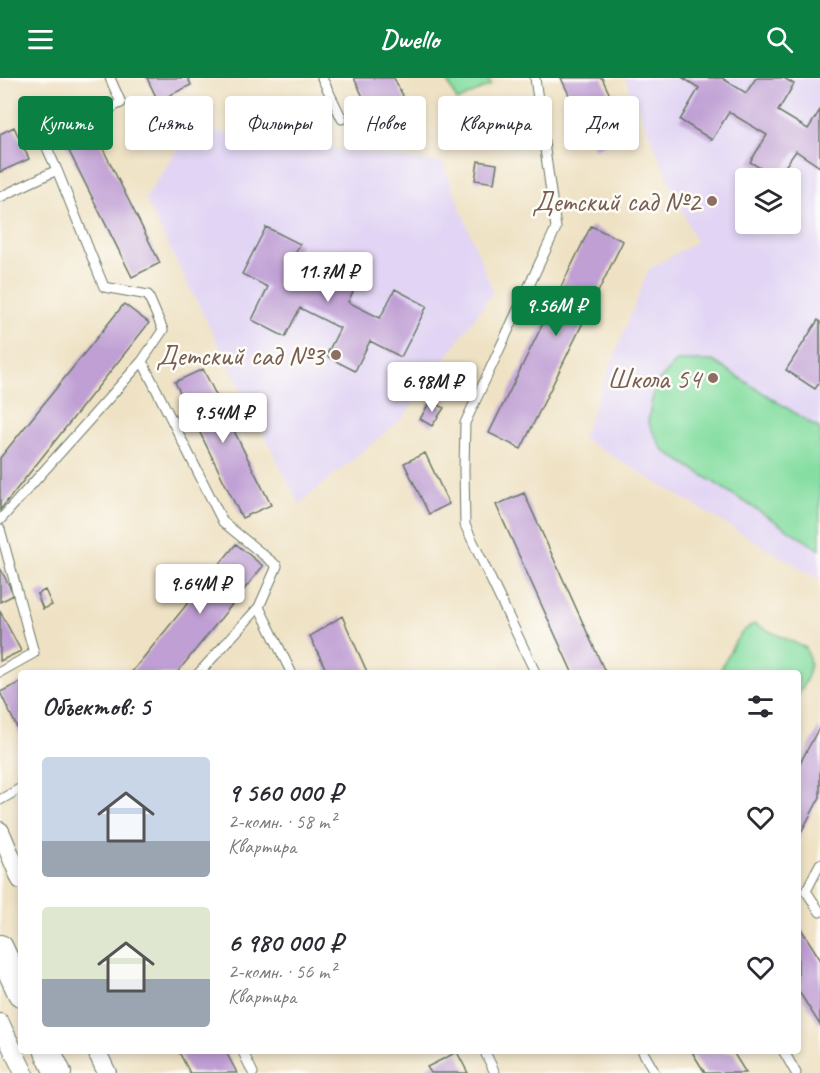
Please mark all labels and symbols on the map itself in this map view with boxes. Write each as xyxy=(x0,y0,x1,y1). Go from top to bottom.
place label: Детский сад №2 xyxy=(532,184,702,219)
marker: Детский сад №2 xyxy=(705,194,719,208)
pin: 11.7M ₽ xyxy=(273,252,383,303)
pin: 9.56M ₽ xyxy=(501,286,611,337)
place label: Детский сад №3 xyxy=(156,338,326,373)
marker: Детский сад №3 xyxy=(329,348,343,362)
place label: Школа 54 xyxy=(607,361,703,396)
pin: 6.98M ₽ xyxy=(377,362,487,413)
marker: Школа 54 xyxy=(706,371,720,385)
pin: 9.54M ₽ xyxy=(168,393,278,444)
pin: 9.64M ₽ xyxy=(145,564,255,615)

